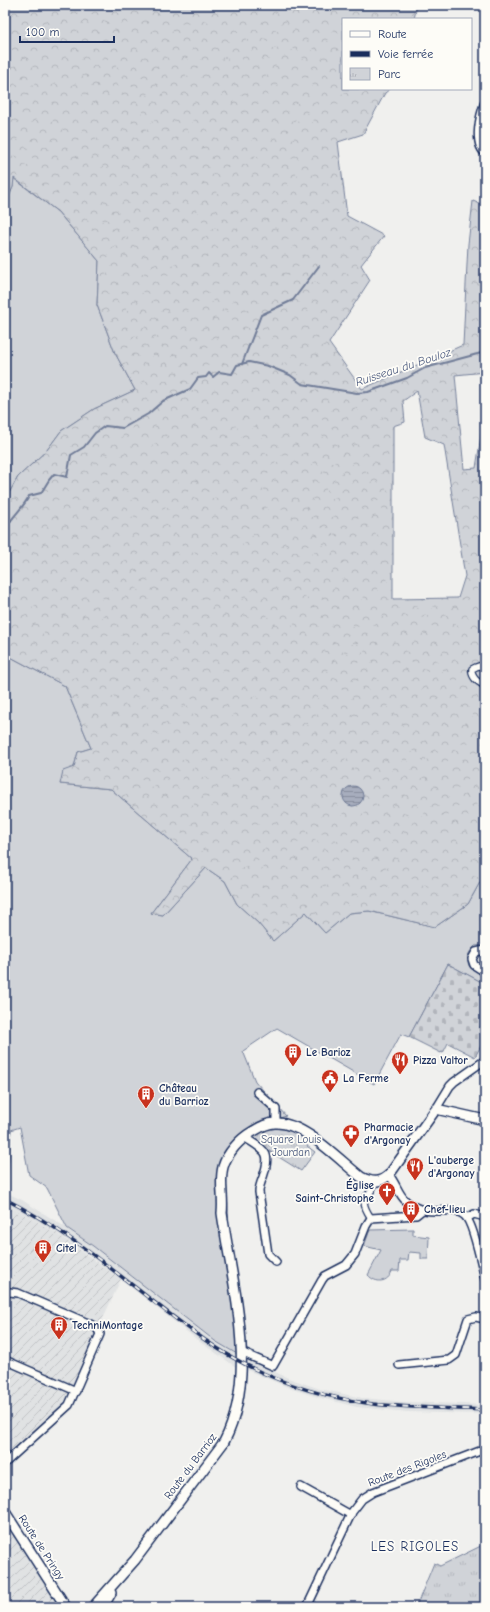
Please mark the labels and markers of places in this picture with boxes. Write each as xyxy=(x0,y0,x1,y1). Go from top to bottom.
building icon: Le Barioz xyxy=(283,1042,303,1067)
place label: Le Barioz xyxy=(306,1046,351,1059)
restaurant icon: Pizza Valtor xyxy=(390,1050,410,1075)
place label: Pizza Valtor xyxy=(413,1054,468,1067)
public building icon: La Ferme xyxy=(320,1068,340,1093)
place label: La Ferme xyxy=(343,1072,389,1085)
place label: Château du Barrioz xyxy=(159,1082,209,1108)
building icon: Château du Barrioz xyxy=(136,1084,156,1109)
place label: Pharmacie d'Argonay xyxy=(364,1121,414,1147)
pharmacy icon: Pharmacie d'Argonay xyxy=(341,1123,361,1148)
place label: L'auberge d'Argonay xyxy=(428,1154,475,1180)
restaurant icon: L'auberge d'Argonay xyxy=(405,1156,425,1181)
place label: Église Saint-Christophe xyxy=(295,1178,375,1205)
church icon: Église Saint-Christophe xyxy=(377,1181,397,1206)
building icon: Chef-lieu xyxy=(401,1199,421,1224)
place label: Chef-lieu xyxy=(424,1203,465,1216)
building icon: Citel xyxy=(33,1238,53,1263)
place label: Citel xyxy=(56,1242,77,1255)
building icon: TechniMontage xyxy=(49,1315,69,1340)
place label: TechniMontage xyxy=(72,1319,143,1332)

